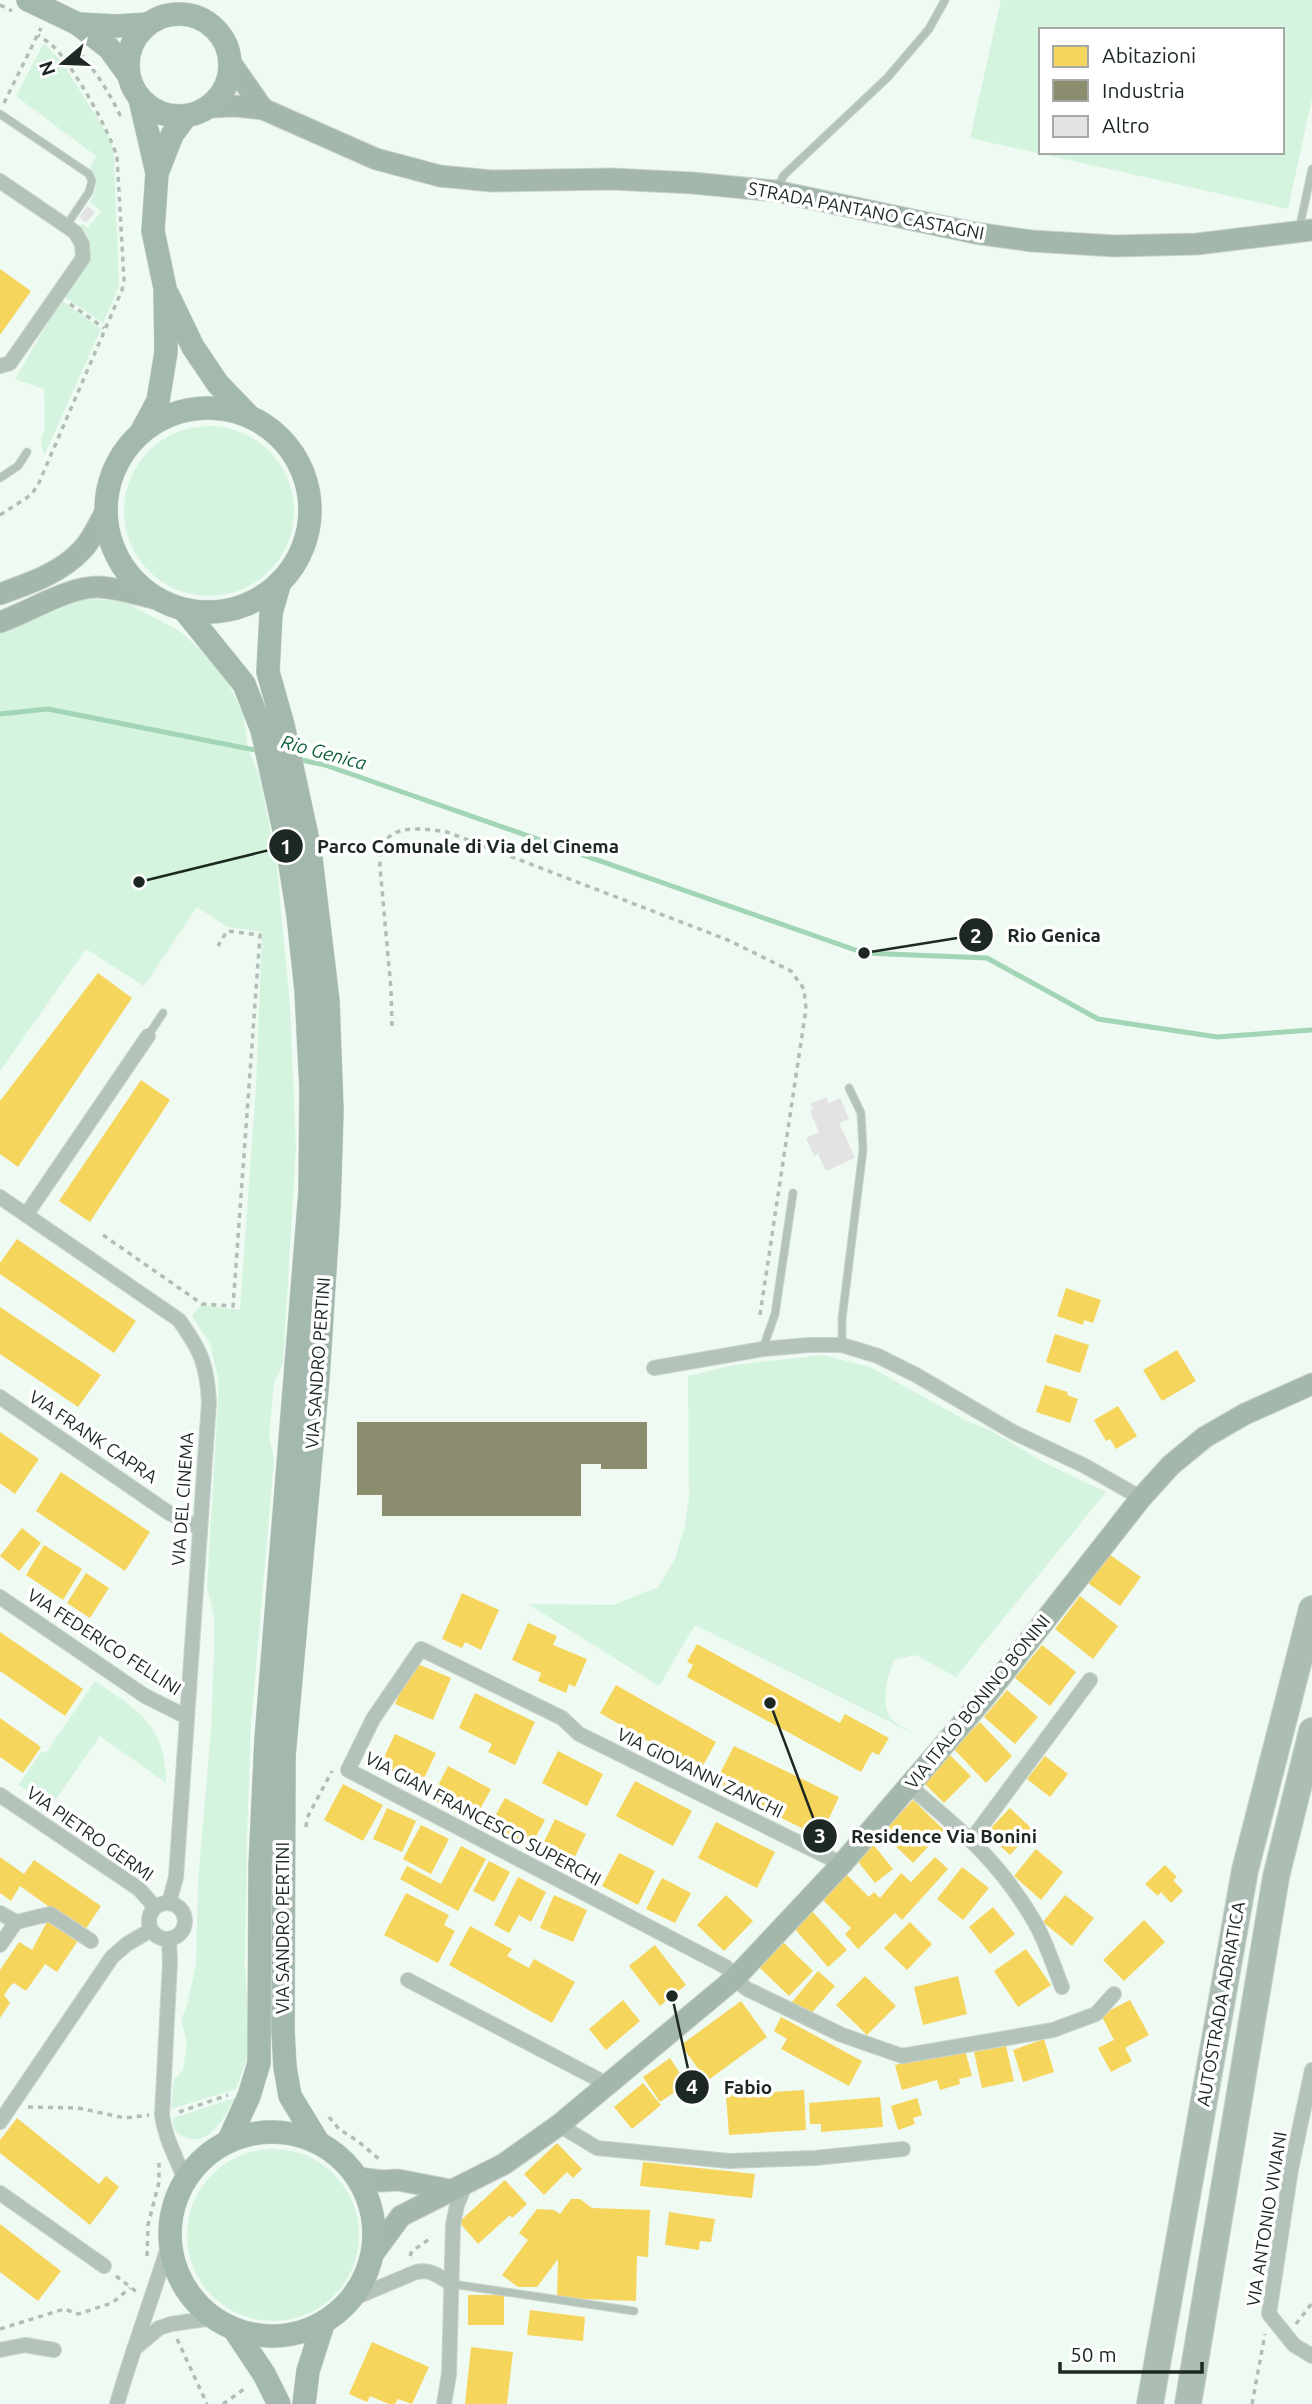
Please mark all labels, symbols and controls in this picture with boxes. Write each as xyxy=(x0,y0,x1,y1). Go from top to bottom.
north arrow xyxy=(28,28,98,98)
legend xyxy=(1039,28,1284,154)
text: Abitazioni xyxy=(1102,43,1196,67)
text: N xyxy=(34,58,60,79)
text: Industria xyxy=(1102,78,1185,102)
text: Altro xyxy=(1102,113,1150,137)
street label: STRADA PANTANO CASTAGNI xyxy=(746,177,986,243)
water label: Rio Genica xyxy=(279,730,369,774)
callout: Parco Comunale di Via del Cinema xyxy=(268,826,633,866)
text: 1 xyxy=(280,834,292,858)
text: Parco Comunale di Via del Cinema xyxy=(317,835,619,857)
callout: Rio Genica xyxy=(958,915,1115,955)
text: 2 xyxy=(970,923,982,947)
text: Rio Genica xyxy=(1007,924,1101,946)
street label: VIA SANDRO PERTINI xyxy=(301,1276,333,1449)
street label: VIA FRANK CAPRA xyxy=(26,1386,162,1487)
street label: VIA DEL CINEMA xyxy=(167,1431,197,1566)
street label: VIA FEDERICO FELLINI xyxy=(24,1584,185,1698)
street label: VIA ITALO BONINO BONINI xyxy=(901,1610,1054,1792)
street label: VIA GIOVANNI ZANCHI xyxy=(614,1723,787,1821)
street label: VIA GIAN FRANCESCO SUPERCHI xyxy=(362,1747,605,1889)
street label: VIA PIETRO GERMI xyxy=(23,1782,158,1884)
callout: Residence Via Bonini xyxy=(802,1816,1051,1856)
text: 3 xyxy=(814,1823,826,1847)
text: Residence Via Bonini xyxy=(851,1825,1037,1847)
street label: VIA SANDRO PERTINI xyxy=(272,1842,292,2014)
street label: AUTOSTRADA ADRIATICA xyxy=(1192,1900,1248,2108)
callout: Fabio xyxy=(674,2067,786,2107)
text: 4 xyxy=(686,2074,698,2098)
text: Fabio xyxy=(724,2076,772,2098)
street label: VIA ANTONIO VIVIANI xyxy=(1242,2130,1290,2308)
scale bar xyxy=(1060,2330,1202,2374)
text: 50 m xyxy=(1070,2342,1117,2366)

